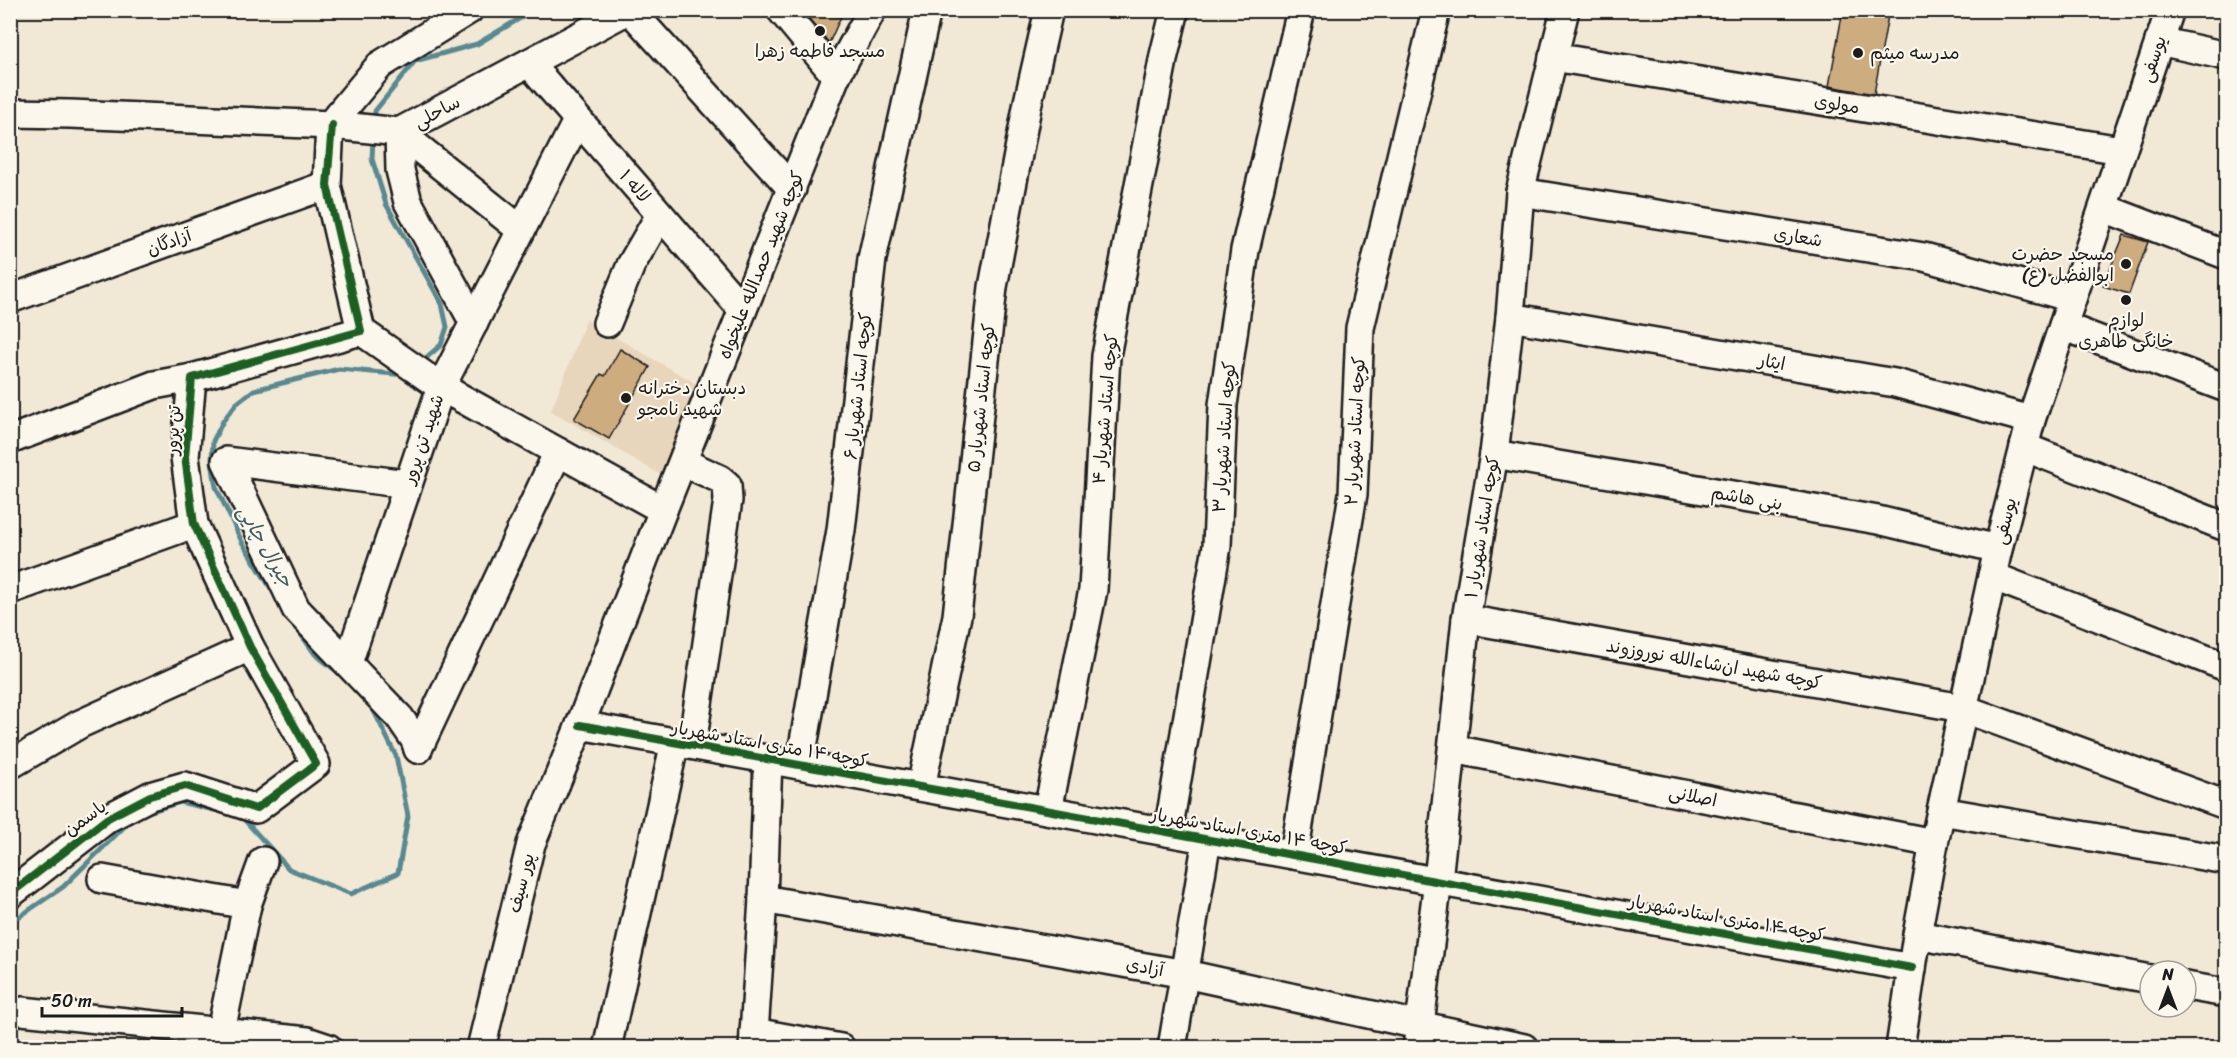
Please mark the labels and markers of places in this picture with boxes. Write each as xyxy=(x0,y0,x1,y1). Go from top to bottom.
marker: مسجد فاطمه زهرا xyxy=(813,24,827,38)
place label: مسجد فاطمه زهرا xyxy=(755,35,885,67)
place label: مدرسه میثم xyxy=(1870,37,1959,69)
marker: مدرسه میثم xyxy=(1851,46,1865,60)
place label: مسجد حضرت ابوالفضل (ع) xyxy=(2012,238,2114,291)
marker: مسجد حضرت ابوالفضل (ع) xyxy=(2119,257,2133,271)
marker: لوازم خانگی طاهری xyxy=(2119,293,2133,307)
place label: لوازم خانگی طاهری xyxy=(2078,304,2174,357)
place label: دبستان دخترانه شهید نامجو xyxy=(636,372,746,425)
marker: دبستان دخترانه شهید نامجو xyxy=(619,391,633,405)

